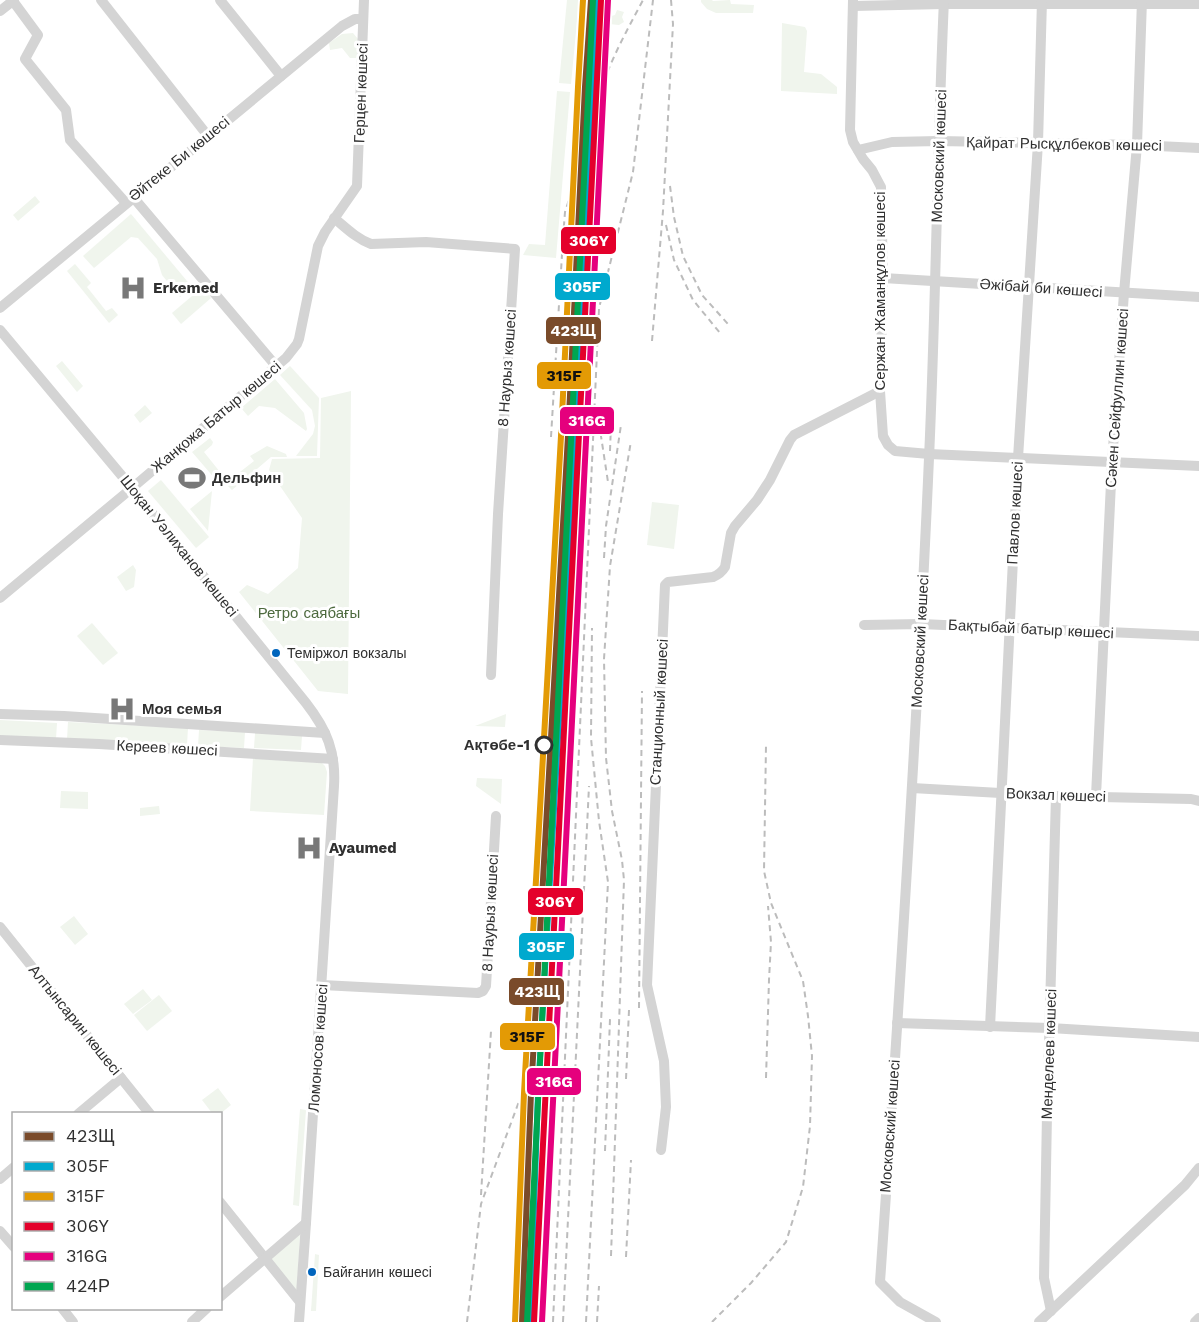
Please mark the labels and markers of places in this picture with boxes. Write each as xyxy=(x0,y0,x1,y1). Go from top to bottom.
hospital icon: Erkemed xyxy=(118,273,148,303)
place label: Erkemed xyxy=(153,279,219,297)
sports icon: Дельфин xyxy=(177,463,207,493)
place label: Дельфин xyxy=(212,469,281,487)
place label: Теміржол вокзалы xyxy=(287,645,407,661)
marker: Теміржол вокзалы xyxy=(270,647,282,659)
hospital icon: Моя семья xyxy=(107,694,137,724)
place label: Моя семья xyxy=(142,700,222,718)
place label: Ақтөбе-1 xyxy=(464,736,530,754)
marker: Ақтөбе-1 xyxy=(535,736,553,754)
hospital icon: Ayaumed xyxy=(294,833,324,863)
place label: Ayaumed xyxy=(329,839,397,857)
place label: Байғанин көшесі xyxy=(323,1264,432,1280)
marker: Байғанин көшесі xyxy=(306,1266,318,1278)

